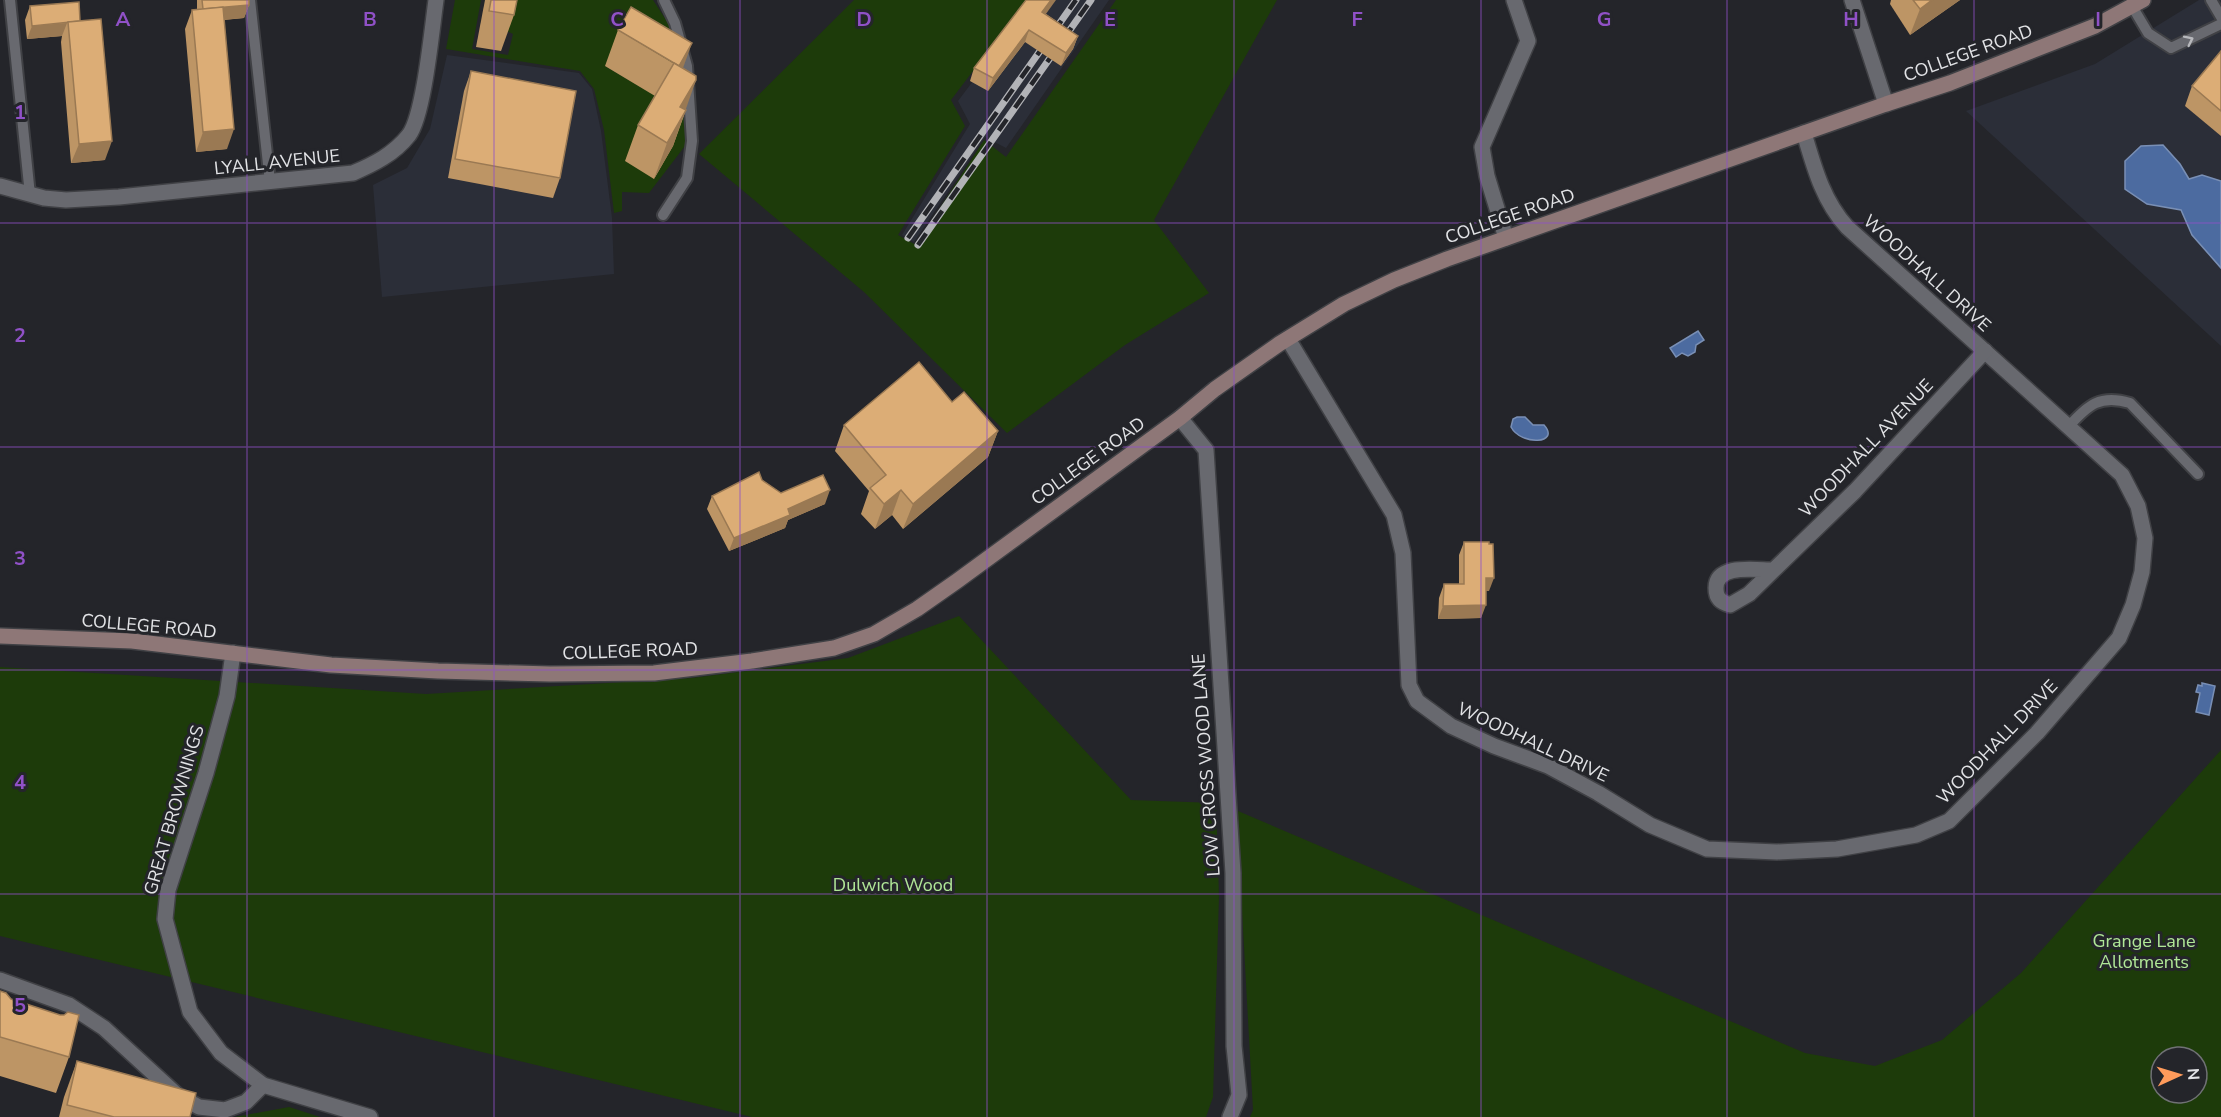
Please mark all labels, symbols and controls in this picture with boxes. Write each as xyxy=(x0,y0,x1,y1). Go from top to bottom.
text: A xyxy=(116,6,131,33)
text: B xyxy=(363,6,377,33)
text: C xyxy=(610,6,624,33)
text: D xyxy=(856,6,872,33)
text: E xyxy=(1104,6,1116,33)
text: F xyxy=(1351,6,1363,33)
text: G xyxy=(1597,6,1611,33)
text: H xyxy=(1843,6,1859,33)
text: I xyxy=(2095,6,2101,33)
street label: COLLEGE ROAD xyxy=(1900,19,2036,87)
one-way arrow xyxy=(2182,35,2193,47)
text: 1 xyxy=(14,99,26,126)
street label: LYALL AVENUE xyxy=(213,143,341,181)
street label: COLLEGE ROAD xyxy=(1442,183,1578,249)
street label: WOODHALL DRIVE xyxy=(1858,209,1996,337)
text: 2 xyxy=(14,322,26,349)
street label: WOODHALL AVENUE xyxy=(1794,374,1938,522)
street label: COLLEGE ROAD xyxy=(1026,411,1150,511)
text: 3 xyxy=(14,545,26,572)
street label: COLLEGE ROAD xyxy=(80,608,218,644)
street label: COLLEGE ROAD xyxy=(562,637,698,665)
street label: LOW CROSS WOOD LANE xyxy=(1186,653,1226,877)
street label: WOODHALL DRIVE xyxy=(1931,675,2063,809)
street label: WOODHALL DRIVE xyxy=(1453,696,1613,788)
street label: GREAT BROWNINGS xyxy=(138,722,210,898)
text: 4 xyxy=(14,769,26,796)
park label: Dulwich Wood xyxy=(833,873,953,897)
park label: Grange Lane Allotments xyxy=(2092,929,2196,974)
text: 5 xyxy=(14,992,26,1019)
north arrow xyxy=(2149,1045,2209,1105)
text: N xyxy=(2182,1067,2204,1081)

